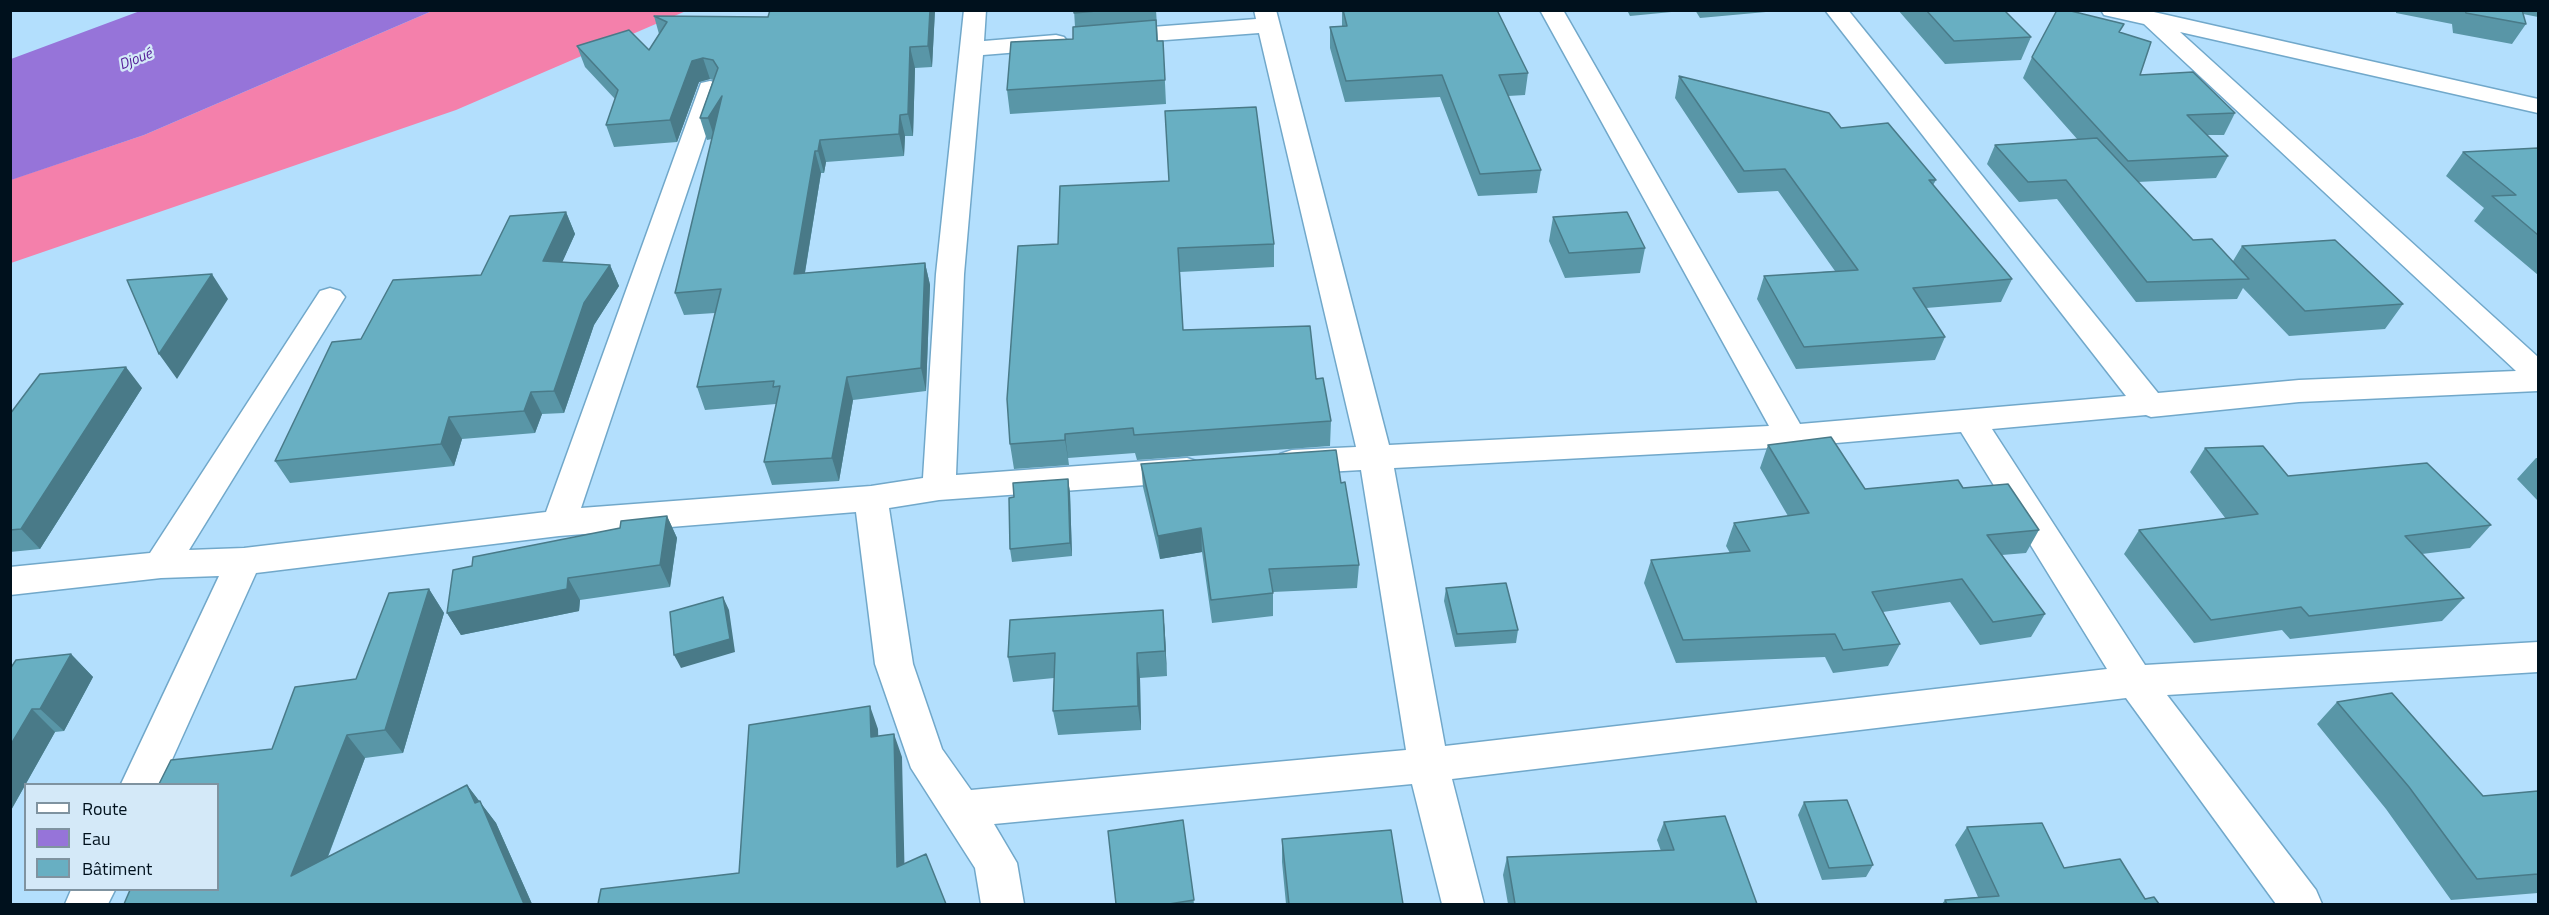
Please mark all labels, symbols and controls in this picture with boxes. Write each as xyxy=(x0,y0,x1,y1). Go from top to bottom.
water label: Djoué xyxy=(117,45,155,75)
legend xyxy=(24,783,219,891)
text: Route xyxy=(82,795,127,822)
text: Eau xyxy=(82,825,111,852)
text: Bâtiment xyxy=(82,855,152,882)

